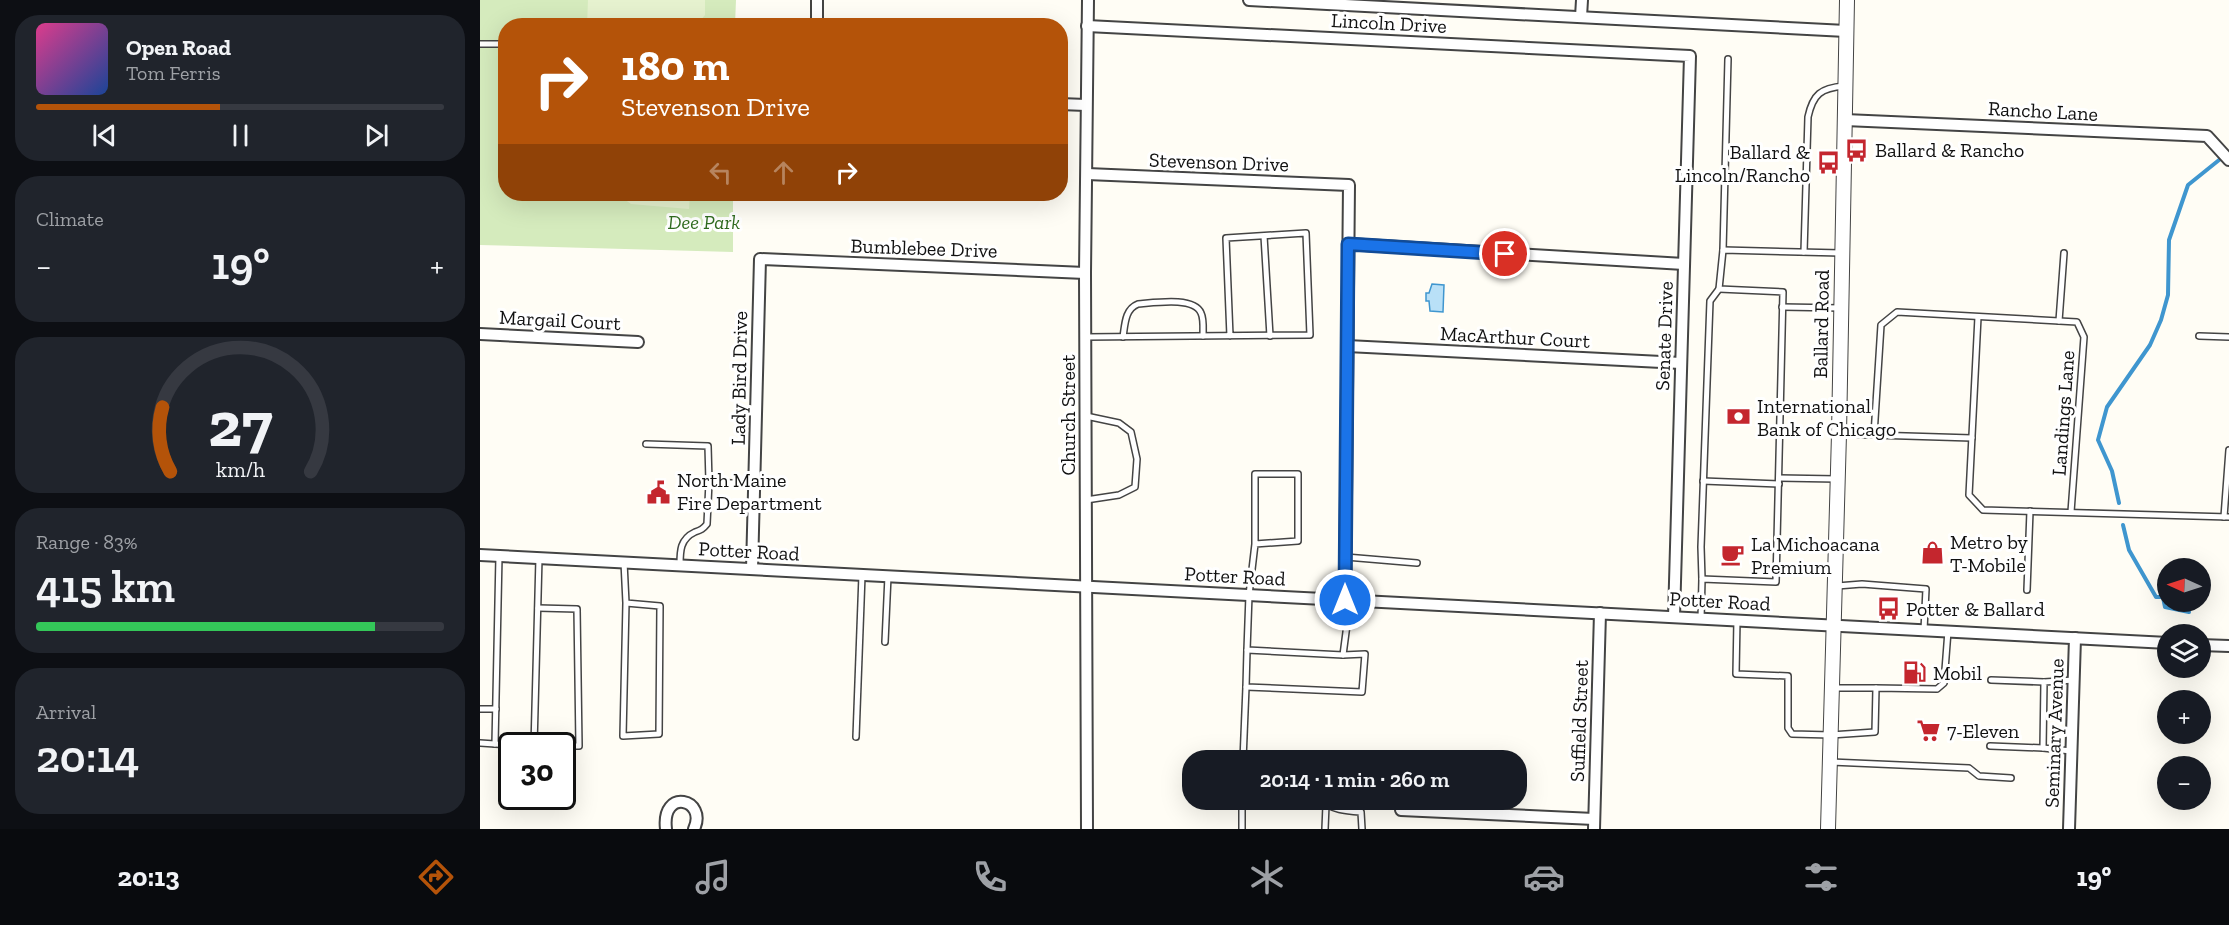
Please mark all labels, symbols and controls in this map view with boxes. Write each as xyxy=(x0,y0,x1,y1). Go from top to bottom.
street label: Lincoln Drive xyxy=(1331,8,1447,38)
text: Open Road xyxy=(126,34,231,61)
text: 180 m xyxy=(621,40,729,91)
icon: right xyxy=(522,42,600,120)
text: Tom Ferris xyxy=(126,61,221,85)
text: Stevenson Drive xyxy=(621,91,810,123)
street label: Rancho Lane xyxy=(1987,96,2099,126)
icon: previous xyxy=(88,119,121,152)
icon: pause xyxy=(224,119,257,152)
icon: next xyxy=(360,119,393,152)
bus stop icon: Ballard & Rancho xyxy=(1844,137,1870,163)
place label: Ballard & Rancho xyxy=(1875,138,2024,162)
place label: Ballard & Lincoln/Rancho xyxy=(1675,140,1810,187)
street label: Stevenson Drive xyxy=(1149,148,1289,176)
bus stop icon: Ballard & Lincoln/Rancho xyxy=(1815,150,1841,176)
icon: left xyxy=(704,156,737,189)
icon: ahead xyxy=(767,156,800,189)
icon: right xyxy=(830,156,863,189)
text: Climate xyxy=(36,207,104,231)
park label: Dee Park xyxy=(668,210,740,234)
pin xyxy=(1479,228,1530,279)
street label: Bumblebee Drive xyxy=(850,233,998,263)
text: 19° xyxy=(212,237,270,291)
icon: arrive xyxy=(1488,237,1521,270)
text: − xyxy=(36,246,51,285)
text: + xyxy=(430,246,444,285)
street label: Ballard Road xyxy=(1808,269,1834,379)
street label: Senate Drive xyxy=(1650,281,1678,391)
street label: Margail Court xyxy=(499,305,622,335)
street label: Lady Bird Drive xyxy=(726,311,752,445)
street label: MacArthur Court xyxy=(1439,321,1591,353)
street label: Landings Lane xyxy=(2047,349,2079,477)
street label: Church Street xyxy=(1056,354,1080,476)
text: 27 xyxy=(208,387,272,462)
place label: International Bank of Chicago xyxy=(1757,394,1896,441)
bank icon: International Bank of Chicago xyxy=(1726,404,1752,430)
text: km/h xyxy=(216,457,264,482)
place label: North Maine Fire Department xyxy=(677,468,822,515)
public building icon: North Maine Fire Department xyxy=(646,479,672,505)
text: Range · 83% xyxy=(36,530,138,554)
place label: Metro by T-Mobile xyxy=(1950,530,2029,577)
place label: La Michoacana Premium xyxy=(1751,532,1880,579)
street label: Potter Road xyxy=(698,536,800,566)
shop icon: Metro by T-Mobile xyxy=(1919,540,1945,566)
cafe icon: La Michoacana Premium xyxy=(1720,542,1746,568)
north arrow xyxy=(2157,558,2211,612)
map controls xyxy=(2157,558,2211,810)
text: 415 km xyxy=(36,560,175,614)
street label: Potter Road xyxy=(1184,561,1286,591)
position arrow xyxy=(1313,568,1377,632)
street label: Potter Road xyxy=(1669,586,1771,616)
bus stop icon: Potter & Ballard xyxy=(1875,596,1901,622)
place label: Potter & Ballard xyxy=(1906,597,2045,621)
button: layers xyxy=(2157,624,2211,678)
street label: Seminary Avenue xyxy=(2039,658,2069,808)
street label: Suffield Street xyxy=(1565,659,1593,782)
fuel station icon: Mobil xyxy=(1902,660,1928,686)
place label: Mobil xyxy=(1933,661,1982,685)
button: + xyxy=(2157,690,2211,744)
text: Arrival xyxy=(36,700,96,724)
supermarket icon: 7-Eleven xyxy=(1916,718,1942,744)
place label: 7-Eleven xyxy=(1947,719,2020,743)
text: 20:14 xyxy=(36,730,139,784)
speed limit sign: 30 xyxy=(498,732,576,810)
button: − xyxy=(2157,756,2211,810)
text: 20:14 · 1 min · 260 m xyxy=(1260,766,1449,793)
icon: directions xyxy=(415,856,457,898)
icon: music xyxy=(692,856,734,898)
icon: phone xyxy=(969,856,1011,898)
icon: climate xyxy=(1246,856,1288,898)
icon: car xyxy=(1523,856,1565,898)
icon: filters xyxy=(1800,856,1842,898)
text: 20:13 xyxy=(118,861,180,893)
text: 19° xyxy=(2077,861,2111,893)

